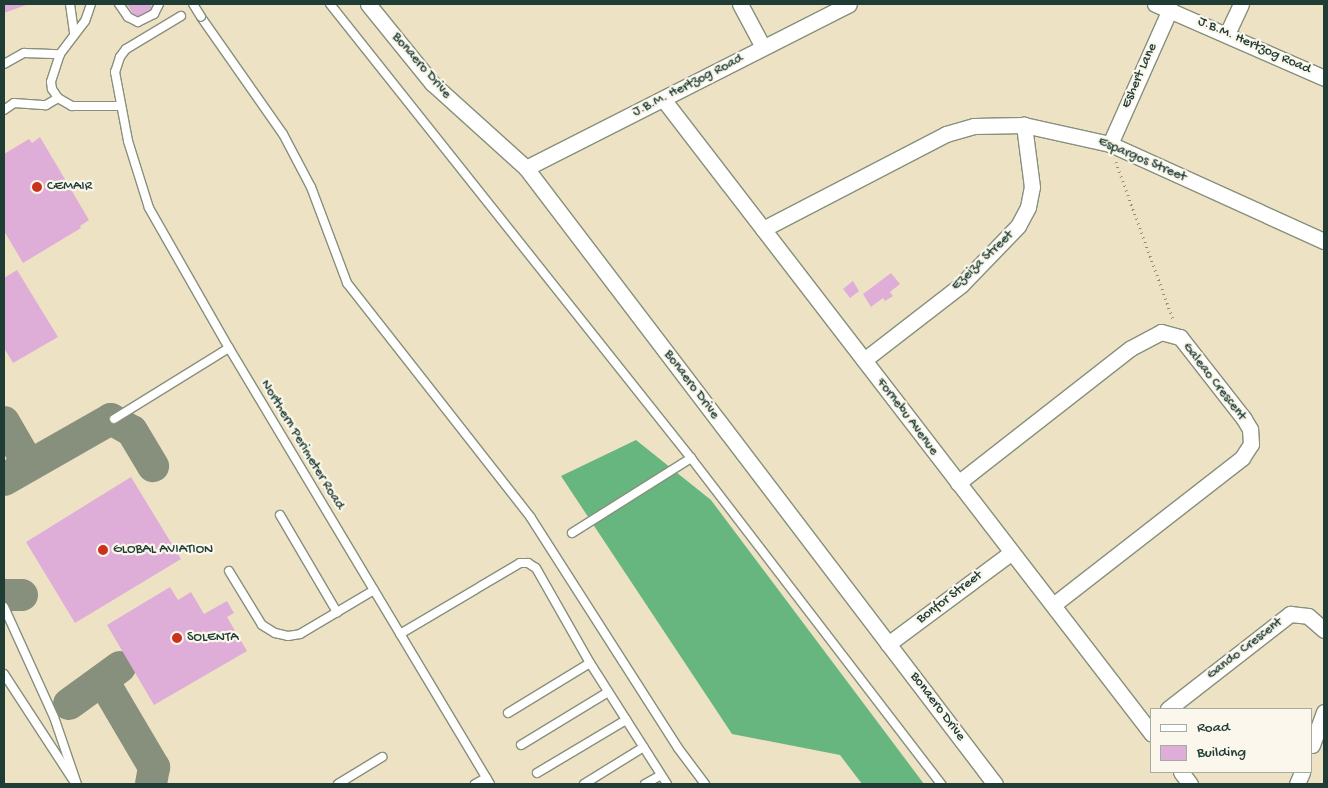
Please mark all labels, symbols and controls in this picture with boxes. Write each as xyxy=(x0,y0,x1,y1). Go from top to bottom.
street label: J.B.M. Hertzog Road xyxy=(1195,14,1313,78)
street label: Bonaero Drive xyxy=(388,29,454,103)
street label: Eshert Lane xyxy=(1118,41,1162,111)
street label: J.B.M. Hertzog Road xyxy=(630,51,746,121)
street label: Espargos Street xyxy=(1095,134,1189,186)
place label: CEMAIR xyxy=(47,179,92,195)
marker: CEMAIR xyxy=(31,181,43,193)
street label: Ezeiza Street xyxy=(948,227,1018,295)
street label: Galeao Crescent xyxy=(1178,340,1250,424)
street label: Bonaero Drive xyxy=(660,347,722,423)
street label: Fornebu Avenue xyxy=(872,375,942,459)
street label: Northern Perimeter Road xyxy=(257,377,347,513)
place label: GLOBAL AVIATION xyxy=(113,542,213,558)
marker: GLOBAL AVIATION xyxy=(97,544,109,556)
street label: Bonfor Street xyxy=(914,568,986,628)
street label: Gando Crescent xyxy=(1204,614,1286,684)
place label: SOLENTA xyxy=(187,630,239,646)
marker: SOLENTA xyxy=(171,632,183,644)
street label: Bonaero Drive xyxy=(906,669,968,745)
legend xyxy=(1150,708,1313,773)
text: Road xyxy=(1197,719,1230,737)
text: Building xyxy=(1197,744,1246,762)

